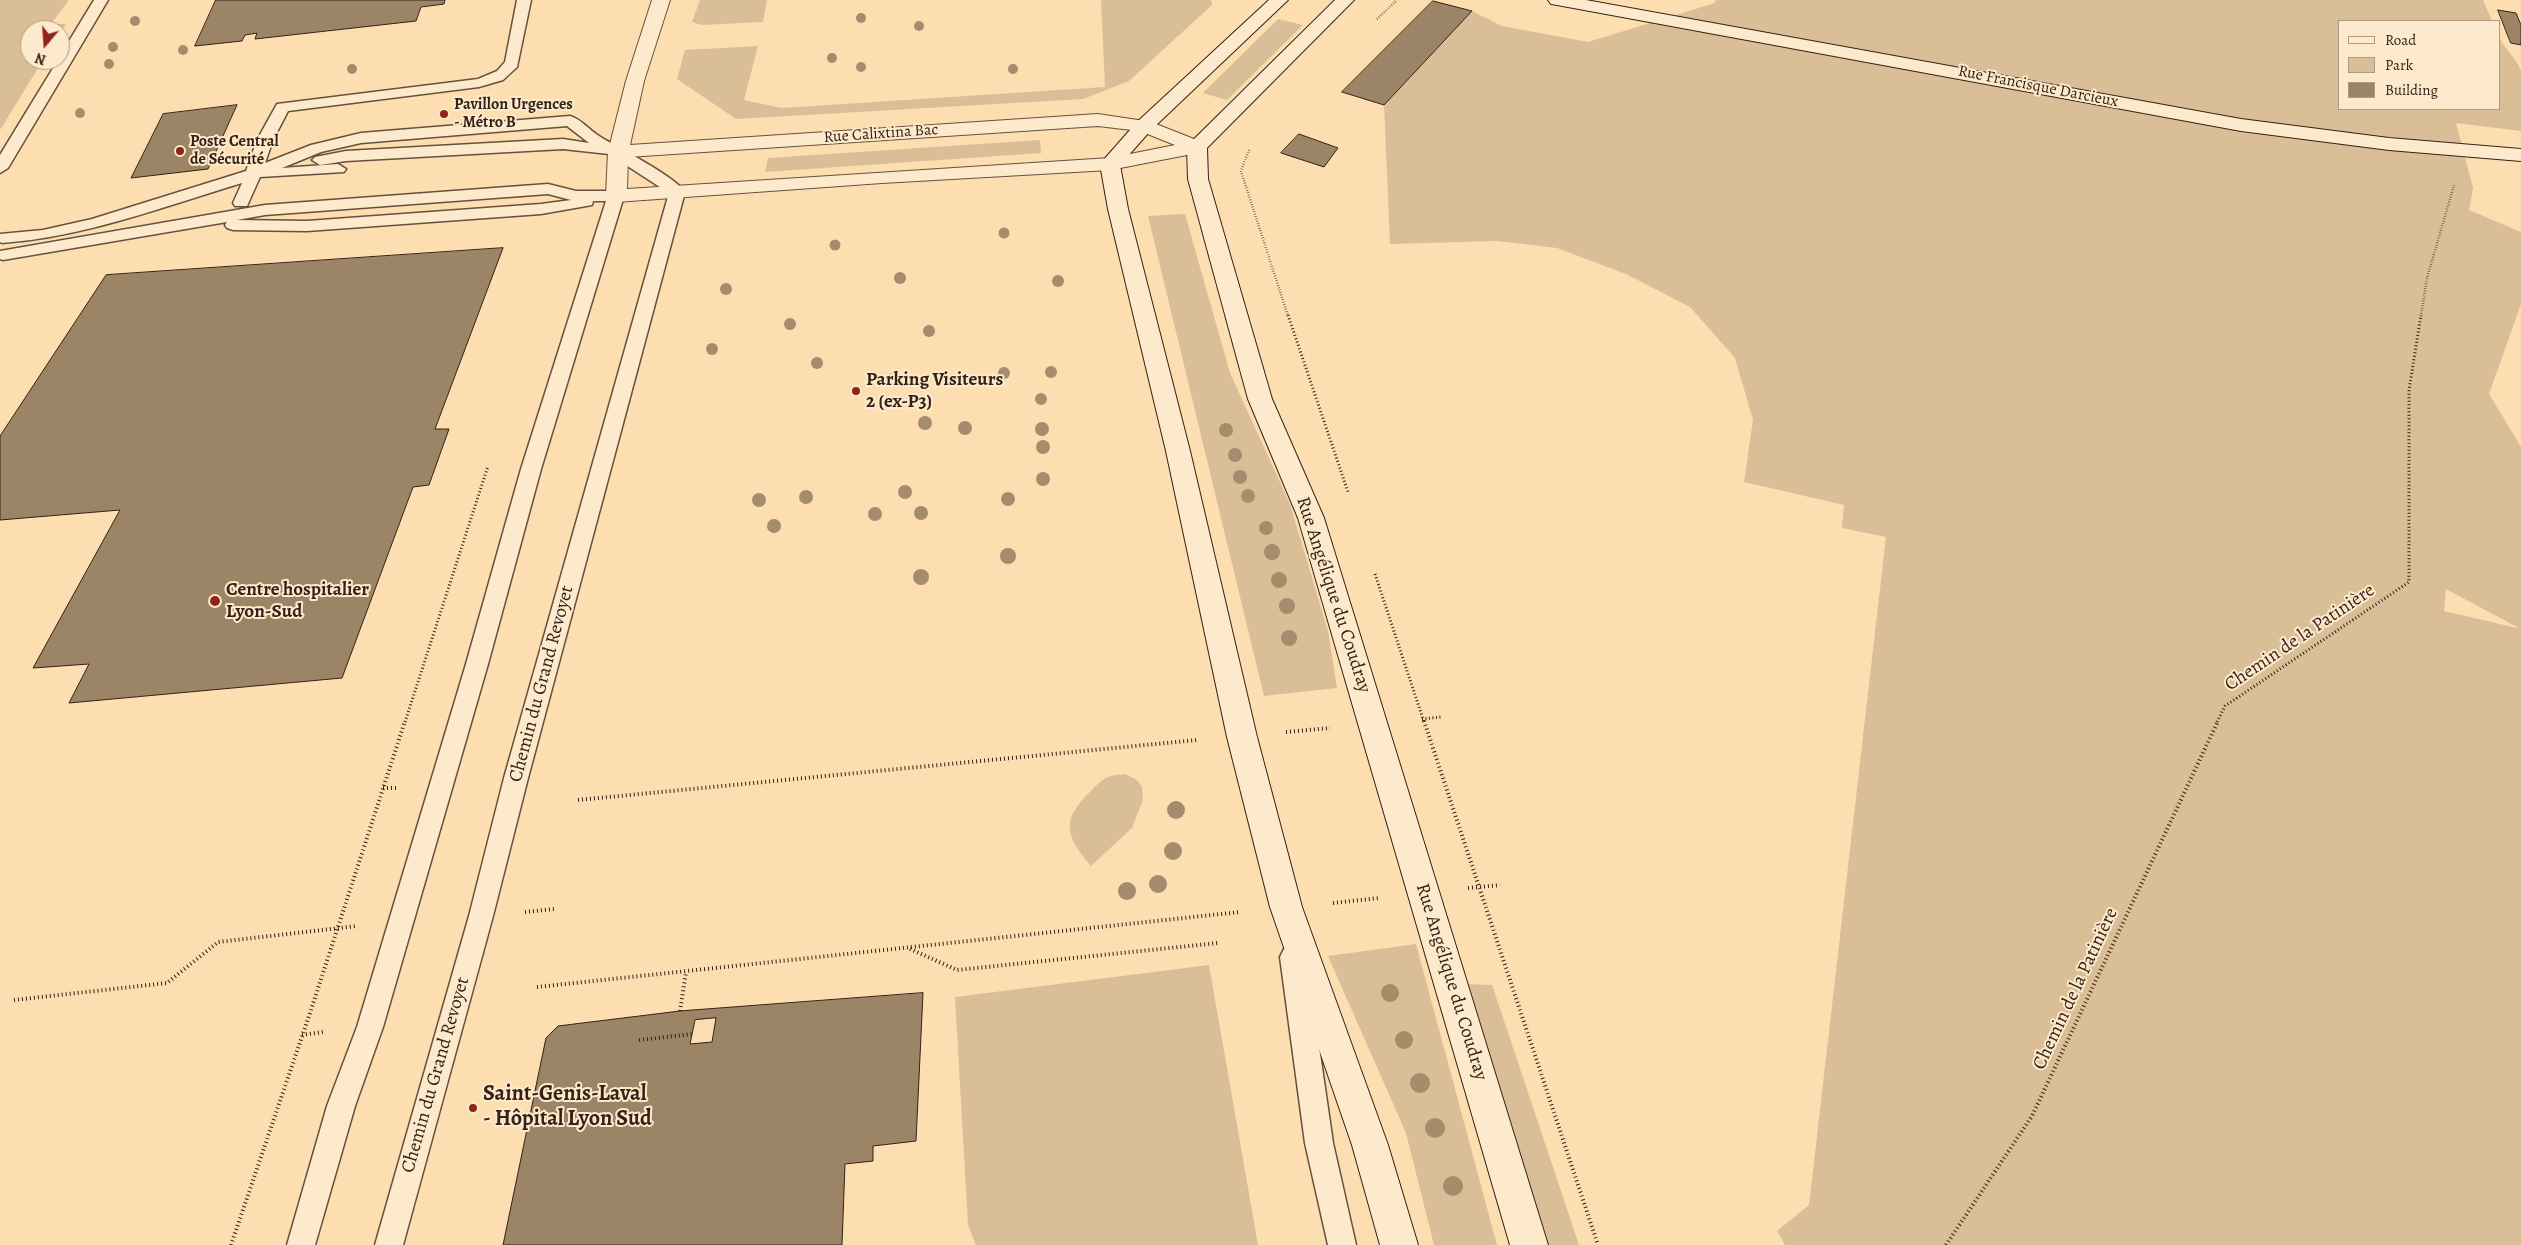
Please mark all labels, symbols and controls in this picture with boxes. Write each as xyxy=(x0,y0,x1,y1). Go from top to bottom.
north arrow xyxy=(20,20,70,70)
legend xyxy=(2338,20,2501,110)
text: Road xyxy=(2385,30,2416,50)
text: N xyxy=(33,48,48,69)
text: Park xyxy=(2385,55,2413,75)
street label: Rue Francisque Darcieux xyxy=(1956,62,2120,112)
text: Building xyxy=(2385,80,2438,100)
place label: Pavillon Urgences - Métro B xyxy=(454,95,573,133)
marker: Pavillon Urgences - Métro B xyxy=(438,108,450,120)
street label: Rue Calixtina Bac xyxy=(823,120,939,148)
place label: Poste Central de Sécurité xyxy=(190,132,279,170)
marker: Poste Central de Sécurité xyxy=(174,145,186,157)
place label: Parking Visiteurs 2 (ex-P3) xyxy=(866,369,1003,413)
marker: Parking Visiteurs 2 (ex-P3) xyxy=(850,385,862,397)
street label: Rue Angélique du Coudray xyxy=(1291,494,1375,696)
place label: Centre hospitalier Lyon-Sud xyxy=(226,579,369,623)
street label: Chemin de la Patinière xyxy=(2221,579,2379,697)
street label: Chemin du Grand Revoyet xyxy=(505,583,579,785)
marker: Centre hospitalier Lyon-Sud xyxy=(208,594,222,608)
street label: Rue Angélique du Coudray xyxy=(1410,881,1492,1083)
street label: Chemin de la Patinière xyxy=(2028,904,2124,1074)
street label: Chemin du Grand Revoyet xyxy=(397,975,475,1175)
place label: Saint-Genis-Laval - Hôpital Lyon Sud xyxy=(483,1082,652,1134)
marker: Saint-Genis-Laval - Hôpital Lyon Sud xyxy=(467,1102,479,1114)

